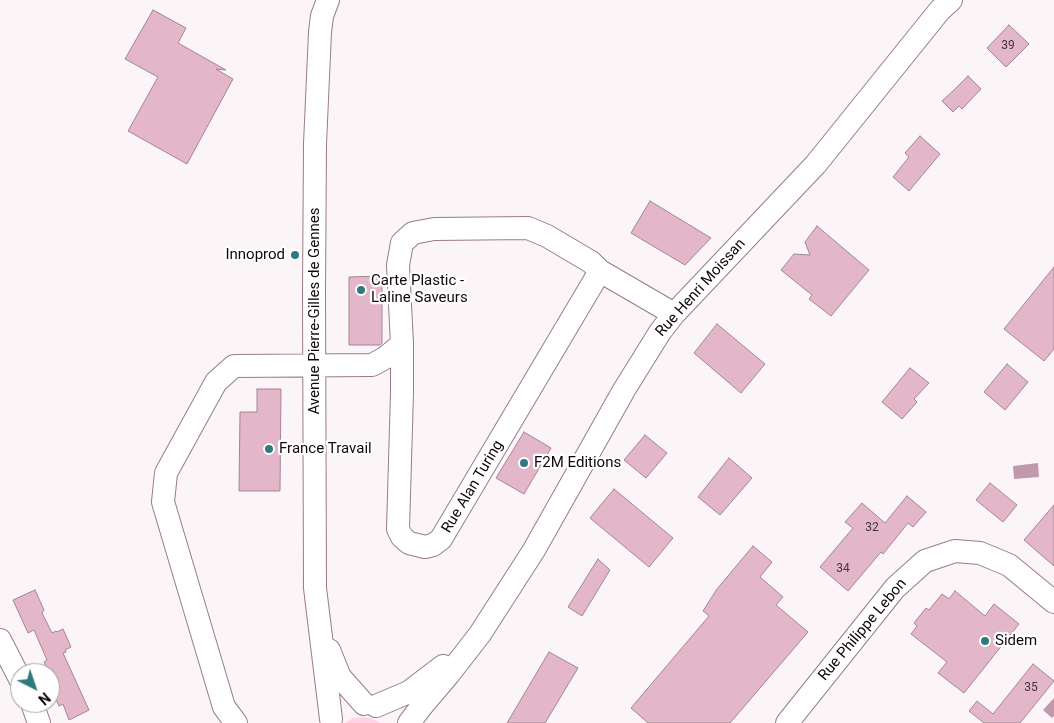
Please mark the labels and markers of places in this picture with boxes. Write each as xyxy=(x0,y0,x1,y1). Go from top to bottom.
place label: Innoprod xyxy=(225,246,285,264)
marker: Innoprod xyxy=(289,249,301,261)
place label: Carte Plastic - Laline Saveurs xyxy=(371,272,468,307)
marker: Carte Plastic - Laline Saveurs xyxy=(355,284,367,296)
place label: France Travail xyxy=(279,440,372,458)
marker: France Travail xyxy=(263,443,275,455)
place label: F2M Editions xyxy=(534,454,621,472)
marker: F2M Editions xyxy=(518,457,530,469)
place label: Sidem xyxy=(995,632,1037,650)
marker: Sidem xyxy=(979,635,991,647)

